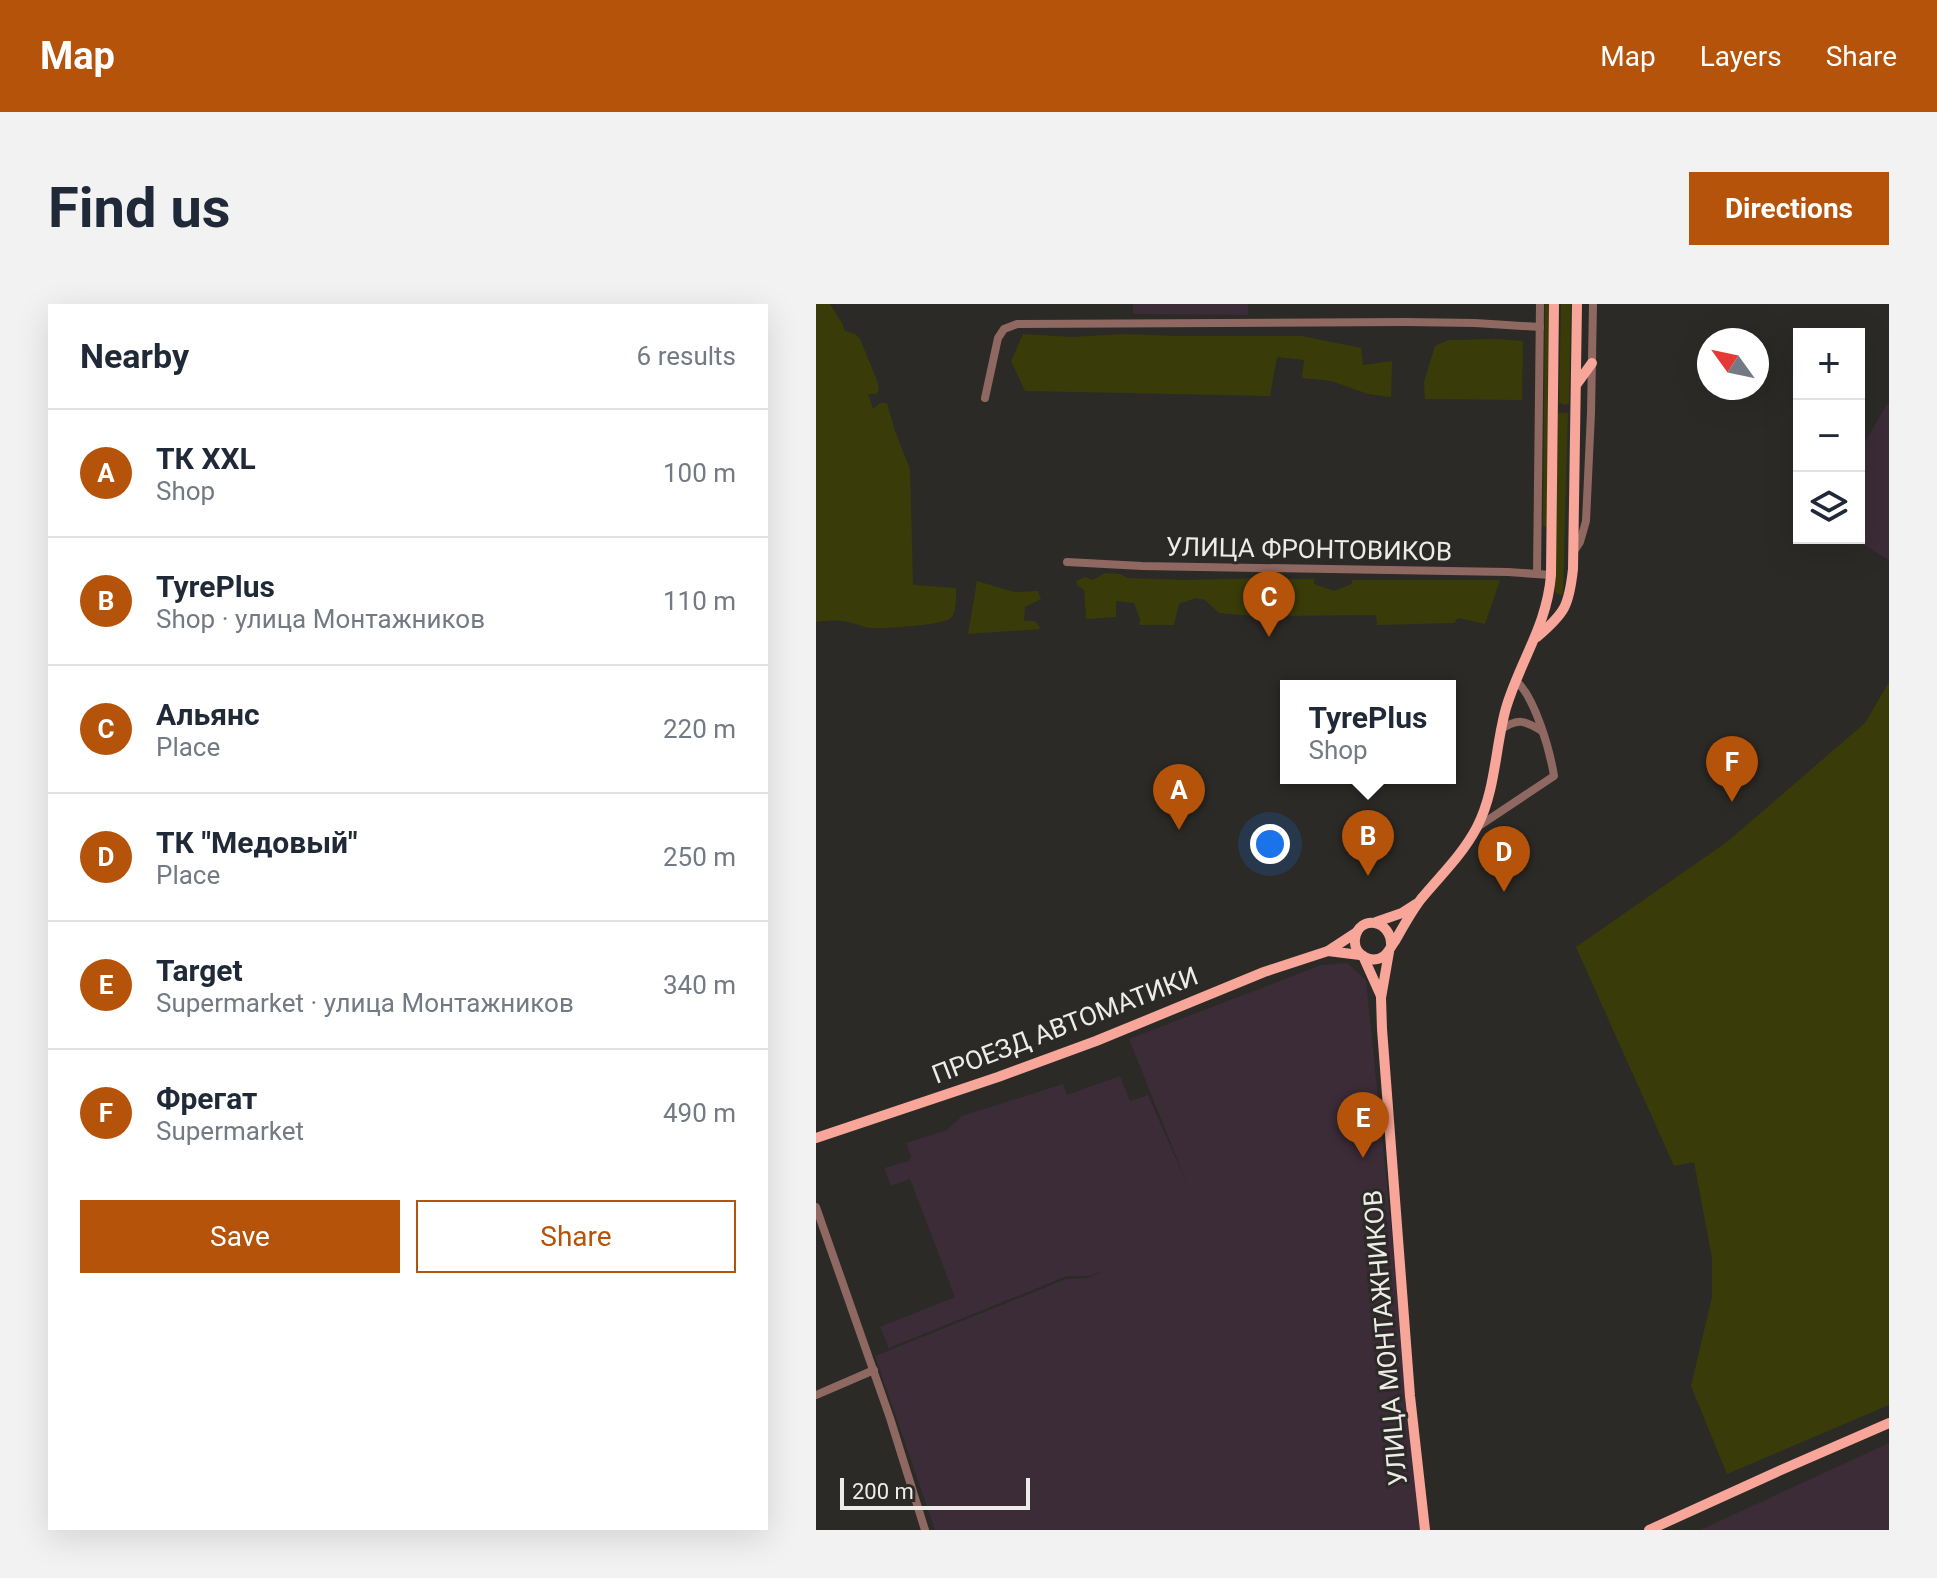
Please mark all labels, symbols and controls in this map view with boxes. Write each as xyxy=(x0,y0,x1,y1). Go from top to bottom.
text: Map xyxy=(40,34,115,78)
text: Map xyxy=(1600,40,1656,73)
text: Layers xyxy=(1700,40,1782,73)
text: Share xyxy=(1826,40,1897,73)
button: Directions xyxy=(1689,172,1889,245)
text: Find us xyxy=(48,175,231,241)
north arrow xyxy=(1697,328,1769,400)
map controls xyxy=(1793,328,1865,544)
button: + xyxy=(1793,328,1865,400)
text: Nearby xyxy=(80,336,189,376)
text: 6 results xyxy=(637,341,736,371)
button: − xyxy=(1793,400,1865,472)
text: ТК XXL xyxy=(156,441,256,476)
text: A xyxy=(97,458,115,488)
text: 100 m xyxy=(663,458,736,488)
button: layers xyxy=(1793,472,1865,544)
text: Shop xyxy=(156,476,215,506)
street label: УЛИЦА ФРОНТОВИКОВ xyxy=(1166,532,1452,566)
text: TyrePlus xyxy=(156,569,275,604)
pin: C xyxy=(1243,571,1295,637)
text: B xyxy=(98,586,114,616)
text: 110 m xyxy=(663,586,736,616)
text: Shop · улица Монтажников xyxy=(156,604,485,634)
popup xyxy=(1280,680,1456,784)
text: Альянс xyxy=(156,697,260,732)
text: TyrePlus xyxy=(1309,700,1427,735)
text: C xyxy=(97,714,115,744)
text: 220 m xyxy=(663,714,736,744)
text: Place xyxy=(156,732,220,762)
text: Shop xyxy=(1309,735,1368,765)
pin: F xyxy=(1706,736,1758,802)
pin: A xyxy=(1153,764,1205,830)
pin: B xyxy=(1342,810,1394,876)
your location xyxy=(1250,824,1290,864)
text: ТК "Медовый" xyxy=(156,825,358,860)
pin: D xyxy=(1478,826,1530,892)
text: D xyxy=(98,842,114,872)
text: 250 m xyxy=(663,842,736,872)
text: Place xyxy=(156,860,220,890)
text: Target xyxy=(156,953,243,988)
street label: ПРОЕЗД АВТОМАТИКИ xyxy=(928,960,1202,1090)
text: E xyxy=(99,970,113,1000)
text: 340 m xyxy=(663,970,736,1000)
text: Supermarket · улица Монтажников xyxy=(156,988,574,1018)
text: Фрегат xyxy=(156,1081,257,1116)
pin: E xyxy=(1337,1092,1389,1158)
text: F xyxy=(99,1098,113,1128)
text: 490 m xyxy=(663,1098,736,1128)
text: Supermarket xyxy=(156,1116,304,1146)
street label: УЛИЦА МОНТАЖНИКОВ xyxy=(1357,1189,1413,1487)
button: Save xyxy=(80,1200,400,1273)
button: Share xyxy=(416,1200,736,1273)
scale bar xyxy=(840,1474,1030,1510)
text: 200 m xyxy=(852,1479,914,1504)

